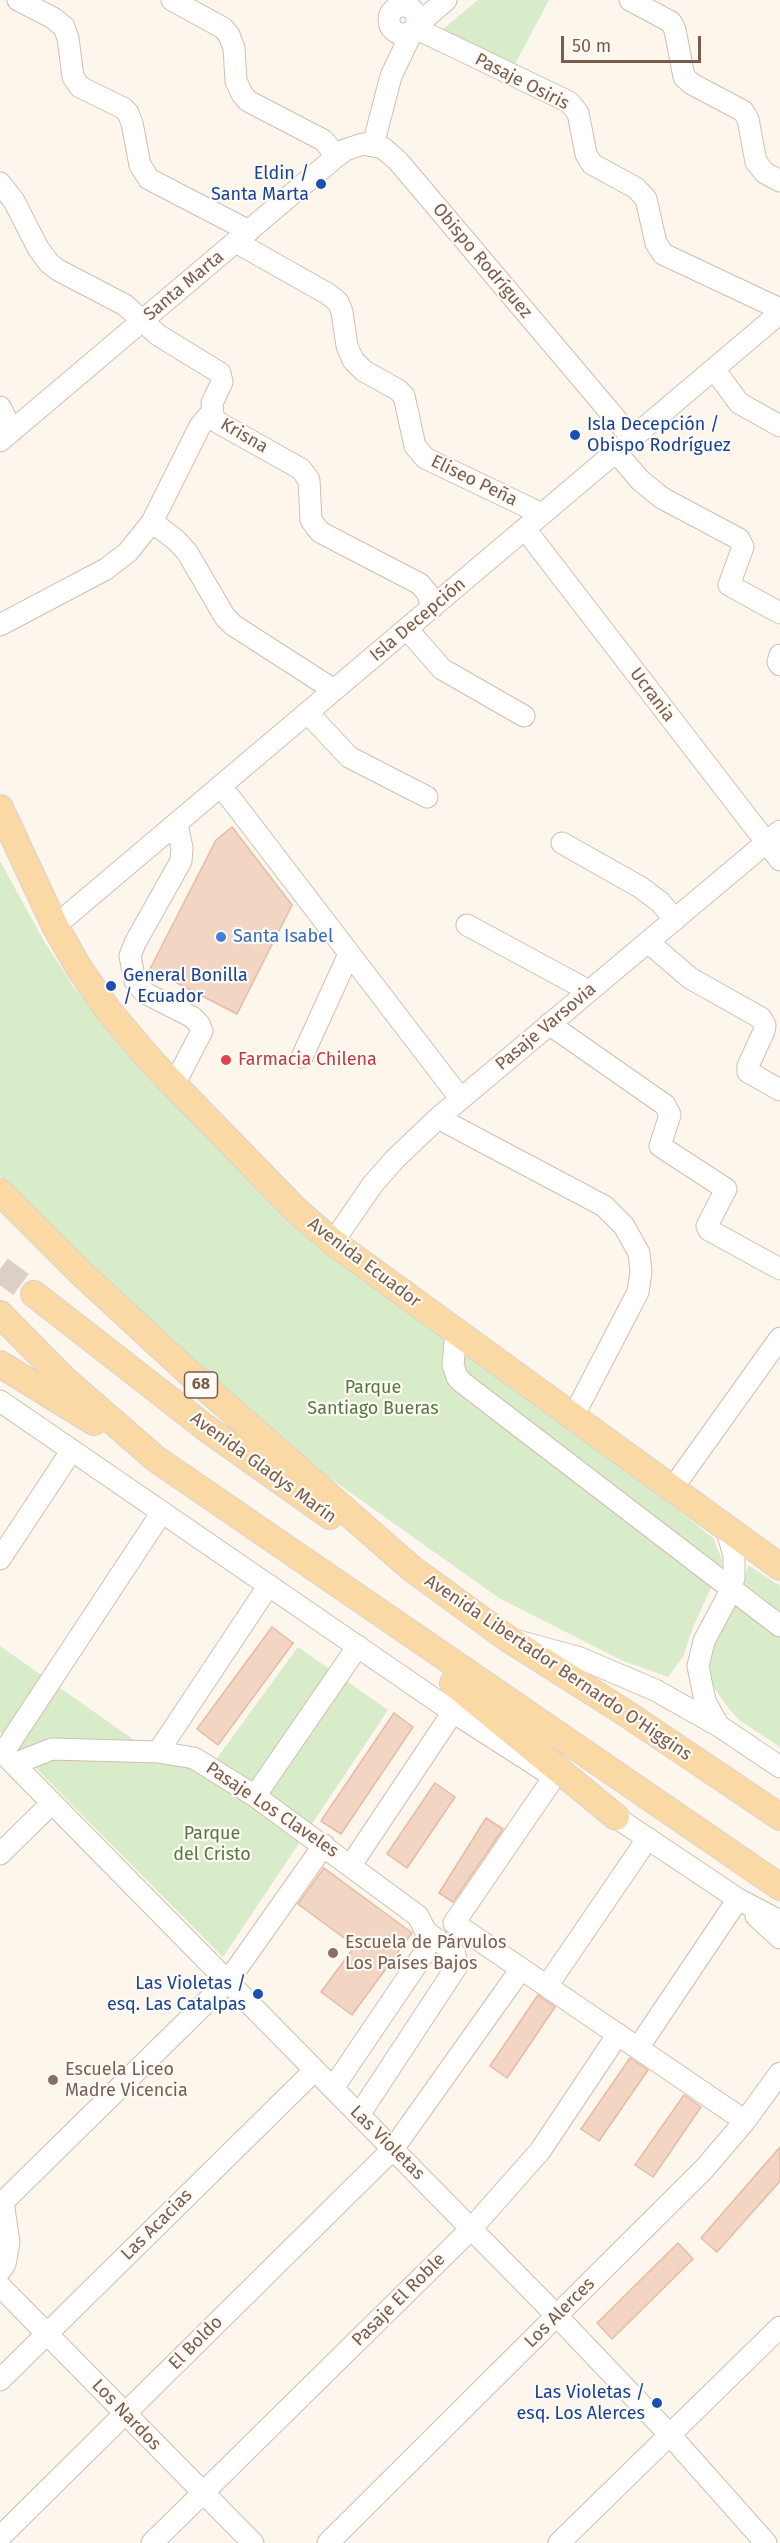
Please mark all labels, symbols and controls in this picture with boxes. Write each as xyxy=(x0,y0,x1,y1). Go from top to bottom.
scale bar xyxy=(564,24,704,62)
text: 50 m xyxy=(572,35,611,57)
street label: Pasaje Osiris xyxy=(471,49,573,115)
place label: Eldin / Santa Marta xyxy=(211,163,309,206)
marker: Eldin / Santa Marta xyxy=(314,177,328,191)
street label: Obispo Rodríguez xyxy=(428,199,536,323)
street label: Santa Marta xyxy=(140,246,228,326)
street label: Krisna xyxy=(216,414,272,458)
place label: Isla Decepción / Obispo Rodríguez xyxy=(587,414,731,456)
marker: Isla Decepción / Obispo Rodríguez xyxy=(568,428,582,442)
street label: Eliseo Peña xyxy=(427,451,521,511)
street label: Isla Decepción xyxy=(366,574,470,666)
street label: Ucrania xyxy=(625,664,679,726)
place label: Santa Isabel xyxy=(233,926,333,948)
marker: Santa Isabel xyxy=(214,930,228,944)
place label: General Bonilla / Ecuador xyxy=(123,965,248,1008)
marker: General Bonilla / Ecuador xyxy=(104,979,118,993)
street label: Pasaje Varsovia xyxy=(491,979,601,1075)
place label: Farmacia Chilena xyxy=(238,1049,377,1071)
marker: Farmacia Chilena xyxy=(219,1053,233,1067)
street label: Avenida Ecuador xyxy=(303,1213,425,1313)
road number: 68 xyxy=(184,1372,218,1398)
park label: Parque Santiago Bueras xyxy=(307,1377,439,1420)
street label: Avenida Gladys Marín xyxy=(186,1408,340,1528)
street label: Avenida Libertador Bernardo O'Higgins xyxy=(420,1570,696,1766)
street label: Pasaje Los Claveles xyxy=(202,1758,342,1862)
park label: Parque del Cristo xyxy=(173,1823,251,1866)
place label: Escuela de Párvulos Los Países Bajos xyxy=(345,1932,506,1974)
marker: Escuela de Párvulos Los Países Bajos xyxy=(326,1946,340,1960)
place label: Las Violetas / esq. Las Catalpas xyxy=(107,1973,246,2016)
marker: Las Violetas / esq. Las Catalpas xyxy=(251,1987,265,2001)
place label: Escuela Liceo Madre Vicencia xyxy=(65,2059,188,2102)
marker: Escuela Liceo Madre Vicencia xyxy=(46,2073,60,2087)
street label: Las Violetas xyxy=(345,2101,429,2185)
street label: Las Acacias xyxy=(117,2185,197,2265)
street label: Pasaje El Roble xyxy=(348,2249,450,2351)
street label: Los Alerces xyxy=(520,2273,600,2353)
street label: El Boldo xyxy=(165,2312,227,2374)
street label: Los Nardos xyxy=(87,2375,165,2455)
place label: Las Violetas / esq. Los Alerces xyxy=(517,2382,645,2424)
marker: Las Violetas / esq. Los Alerces xyxy=(650,2396,664,2410)

